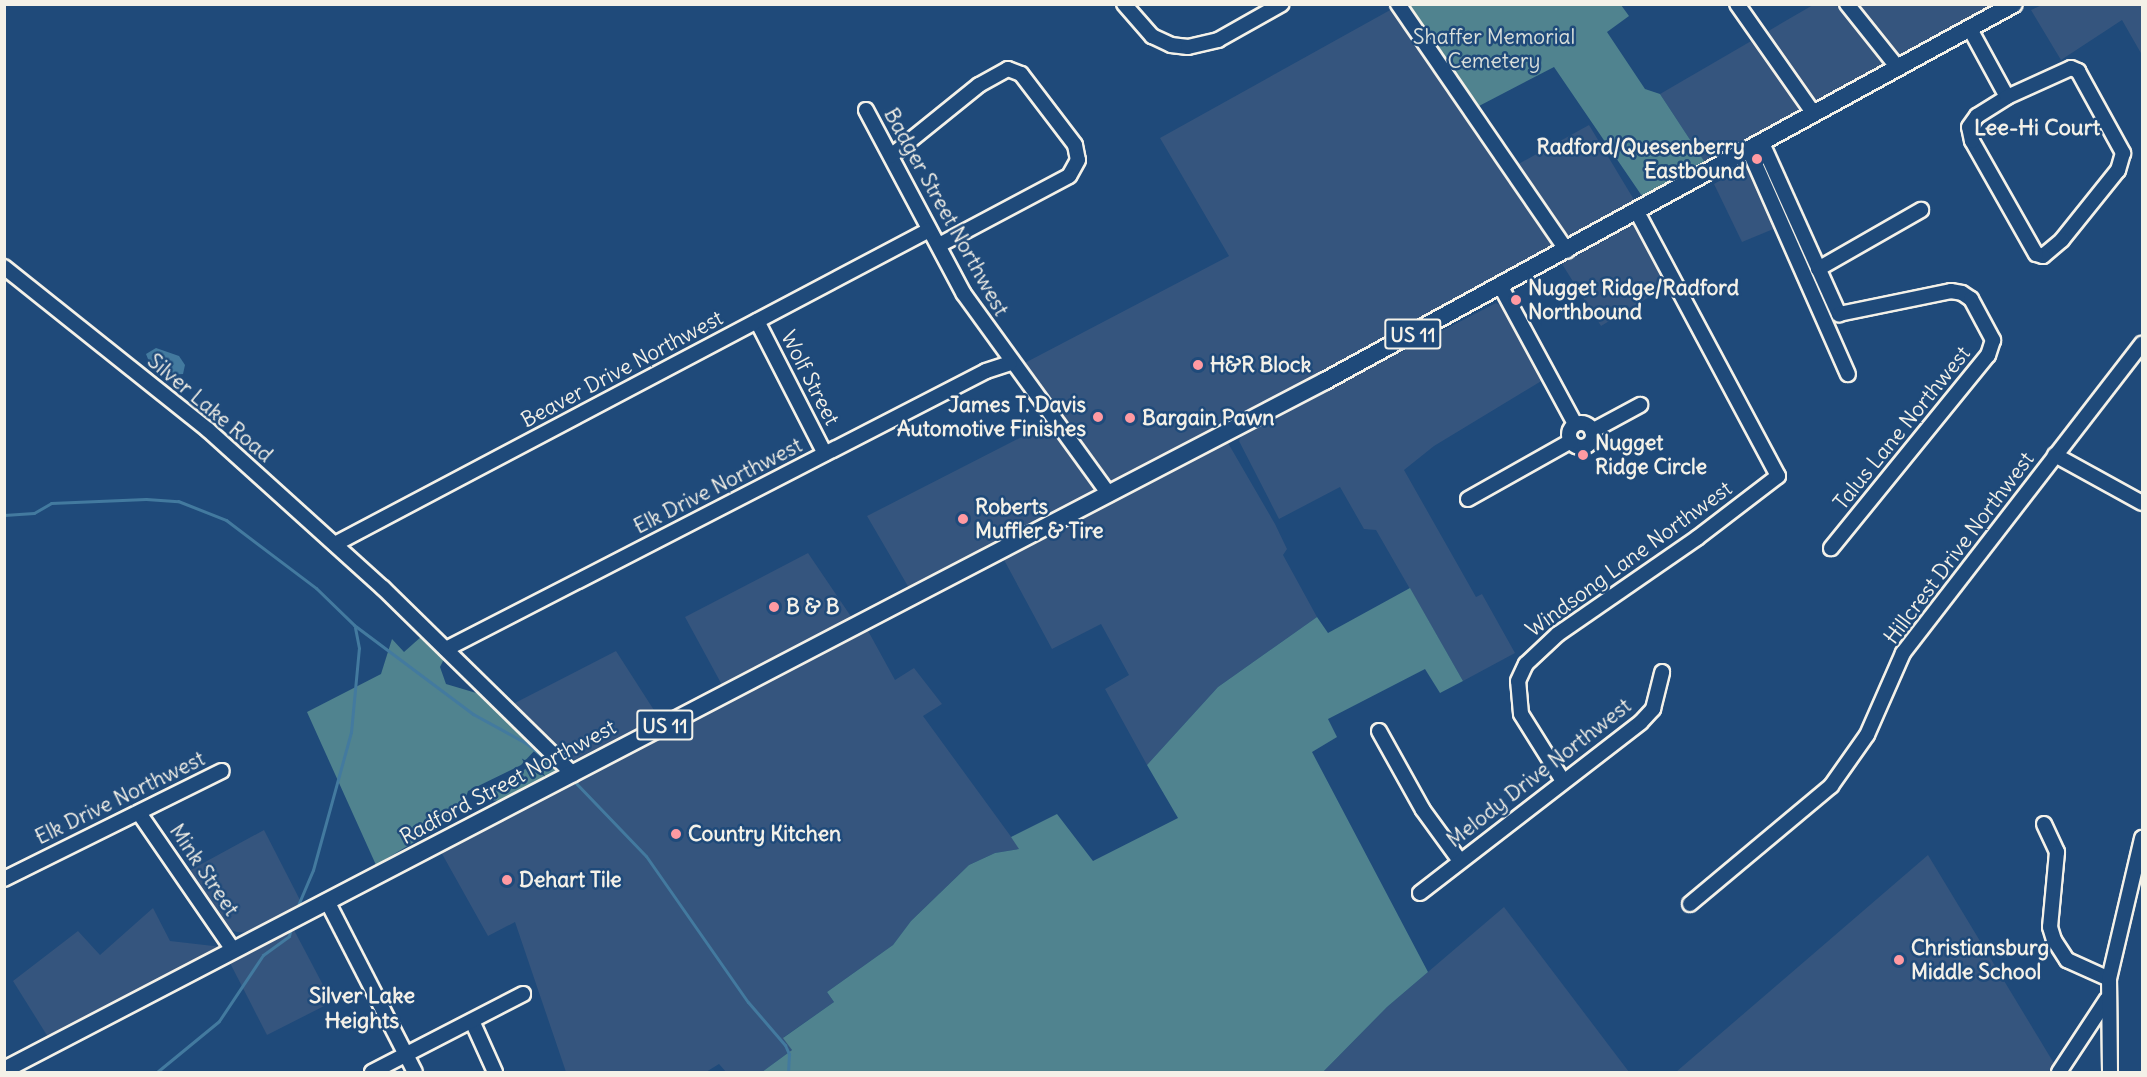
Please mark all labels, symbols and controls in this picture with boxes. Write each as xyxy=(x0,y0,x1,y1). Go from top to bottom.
park label: Shaffer Memorial Cemetery xyxy=(1413,24,1575,74)
street label: Badger Street Northwest xyxy=(878,104,1014,320)
district label: Lee-Hi Court xyxy=(1974,115,2100,141)
place label: Radford/Quesenberry Eastbound xyxy=(1536,134,1745,184)
marker: Radford/Quesenberry Eastbound xyxy=(1750,152,1764,166)
place label: Nugget Ridge/Radford Northbound xyxy=(1528,275,1739,325)
marker: Nugget Ridge/Radford Northbound xyxy=(1509,293,1523,307)
street label: Beaver Drive Northwest xyxy=(517,305,727,433)
road number: US 11 xyxy=(1383,317,1443,351)
street label: Wolf Street xyxy=(775,326,845,430)
street label: Talus Lane Northwest xyxy=(1828,341,1976,515)
street label: Silver Lake Road xyxy=(142,348,278,468)
place label: H&R Block xyxy=(1210,352,1311,378)
marker: H&R Block xyxy=(1191,358,1205,372)
place label: James T. Davis Automotive Finishes xyxy=(897,392,1086,442)
place label: Bargain Pawn xyxy=(1142,405,1274,431)
marker: James T. Davis Automotive Finishes xyxy=(1091,410,1105,424)
marker: Bargain Pawn xyxy=(1123,411,1137,425)
place label: Nugget Ridge Circle xyxy=(1595,430,1707,480)
street label: Elk Drive Northwest xyxy=(630,433,806,539)
street label: Hillcrest Drive Northwest xyxy=(1879,447,2039,649)
marker: Nugget Ridge Circle xyxy=(1576,448,1590,462)
street label: Windsong Lane Northwest xyxy=(1521,476,1737,642)
place label: Roberts Muffler & Tire xyxy=(975,494,1103,544)
marker: Roberts Muffler & Tire xyxy=(956,512,970,526)
place label: B & B xyxy=(786,594,840,620)
marker: B & B xyxy=(767,600,781,614)
street label: Melody Drive Northwest xyxy=(1442,693,1636,853)
road number: US 11 xyxy=(635,708,695,742)
street label: Radford Street Northwest xyxy=(396,714,620,850)
street label: Elk Drive Northwest xyxy=(31,746,209,850)
street label: Mink Street xyxy=(164,819,244,921)
place label: Country Kitchen xyxy=(688,821,841,847)
marker: Country Kitchen xyxy=(669,827,683,841)
place label: Dehart Tile xyxy=(519,867,622,893)
marker: Dehart Tile xyxy=(500,873,514,887)
place label: Christiansburg Middle School xyxy=(1911,935,2049,985)
marker: Christiansburg Middle School xyxy=(1892,953,1906,967)
district label: Silver Lake Heights xyxy=(309,982,415,1034)

